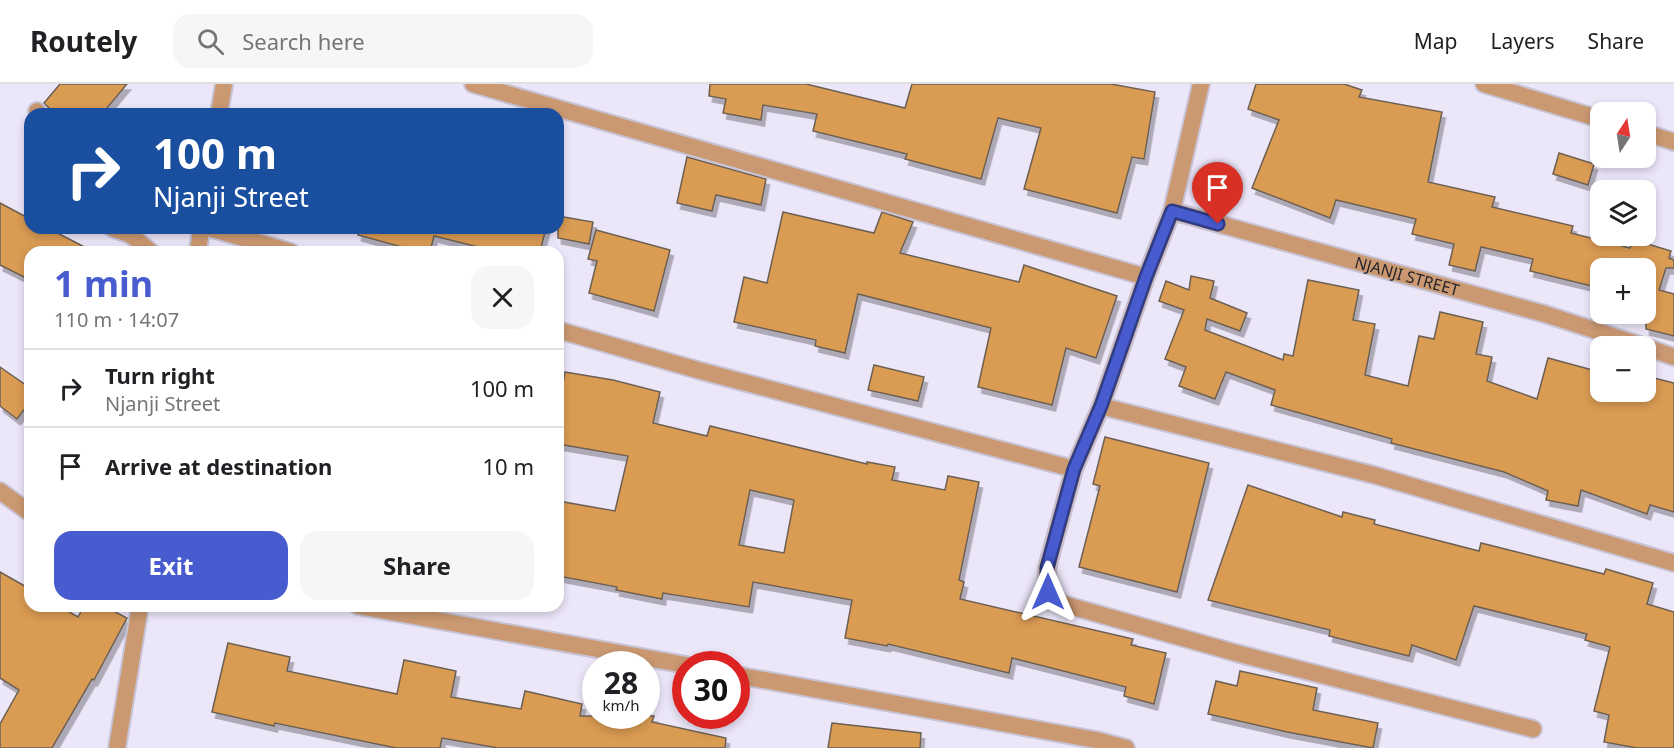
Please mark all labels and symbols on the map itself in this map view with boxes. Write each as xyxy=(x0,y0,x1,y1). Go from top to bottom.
north arrow xyxy=(1590,102,1656,168)
pin xyxy=(1192,162,1243,224)
street label: NJANJI STREET xyxy=(1353,251,1462,301)
position arrow xyxy=(1016,560,1080,624)
speed limit sign: 30 xyxy=(672,651,750,729)

